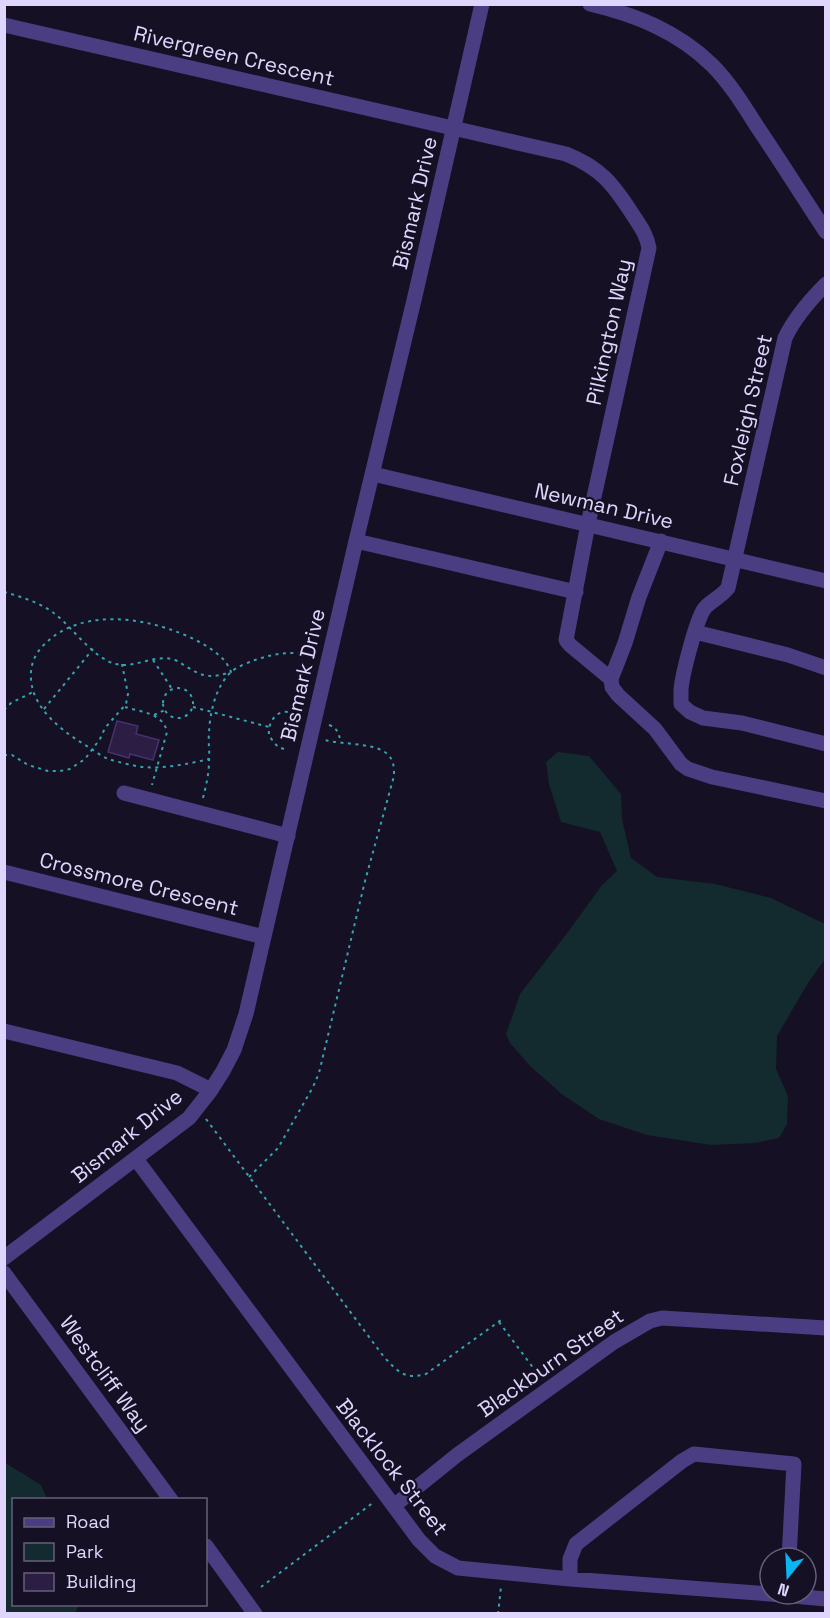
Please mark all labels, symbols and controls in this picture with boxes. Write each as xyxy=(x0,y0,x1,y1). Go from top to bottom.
street label: Rivergreen Crescent xyxy=(131,19,337,92)
street label: Bismark Drive xyxy=(386,134,443,272)
street label: Pilkington Way xyxy=(580,256,637,408)
street label: Foxleigh Street xyxy=(717,332,778,488)
street label: Newman Drive xyxy=(532,476,676,535)
street label: Bismark Drive xyxy=(274,606,331,744)
street label: Crossmore Crescent xyxy=(37,846,242,921)
street label: Bismark Drive xyxy=(66,1083,188,1189)
street label: Blackburn Street xyxy=(473,1302,629,1423)
street label: Westcliff Way xyxy=(54,1310,157,1437)
street label: Blacklock Street xyxy=(331,1393,454,1540)
legend xyxy=(12,1498,207,1606)
text: Road xyxy=(66,1510,110,1533)
text: Park xyxy=(66,1540,104,1563)
north arrow xyxy=(758,1546,818,1606)
text: Building xyxy=(66,1570,136,1593)
text: N xyxy=(775,1578,792,1601)

